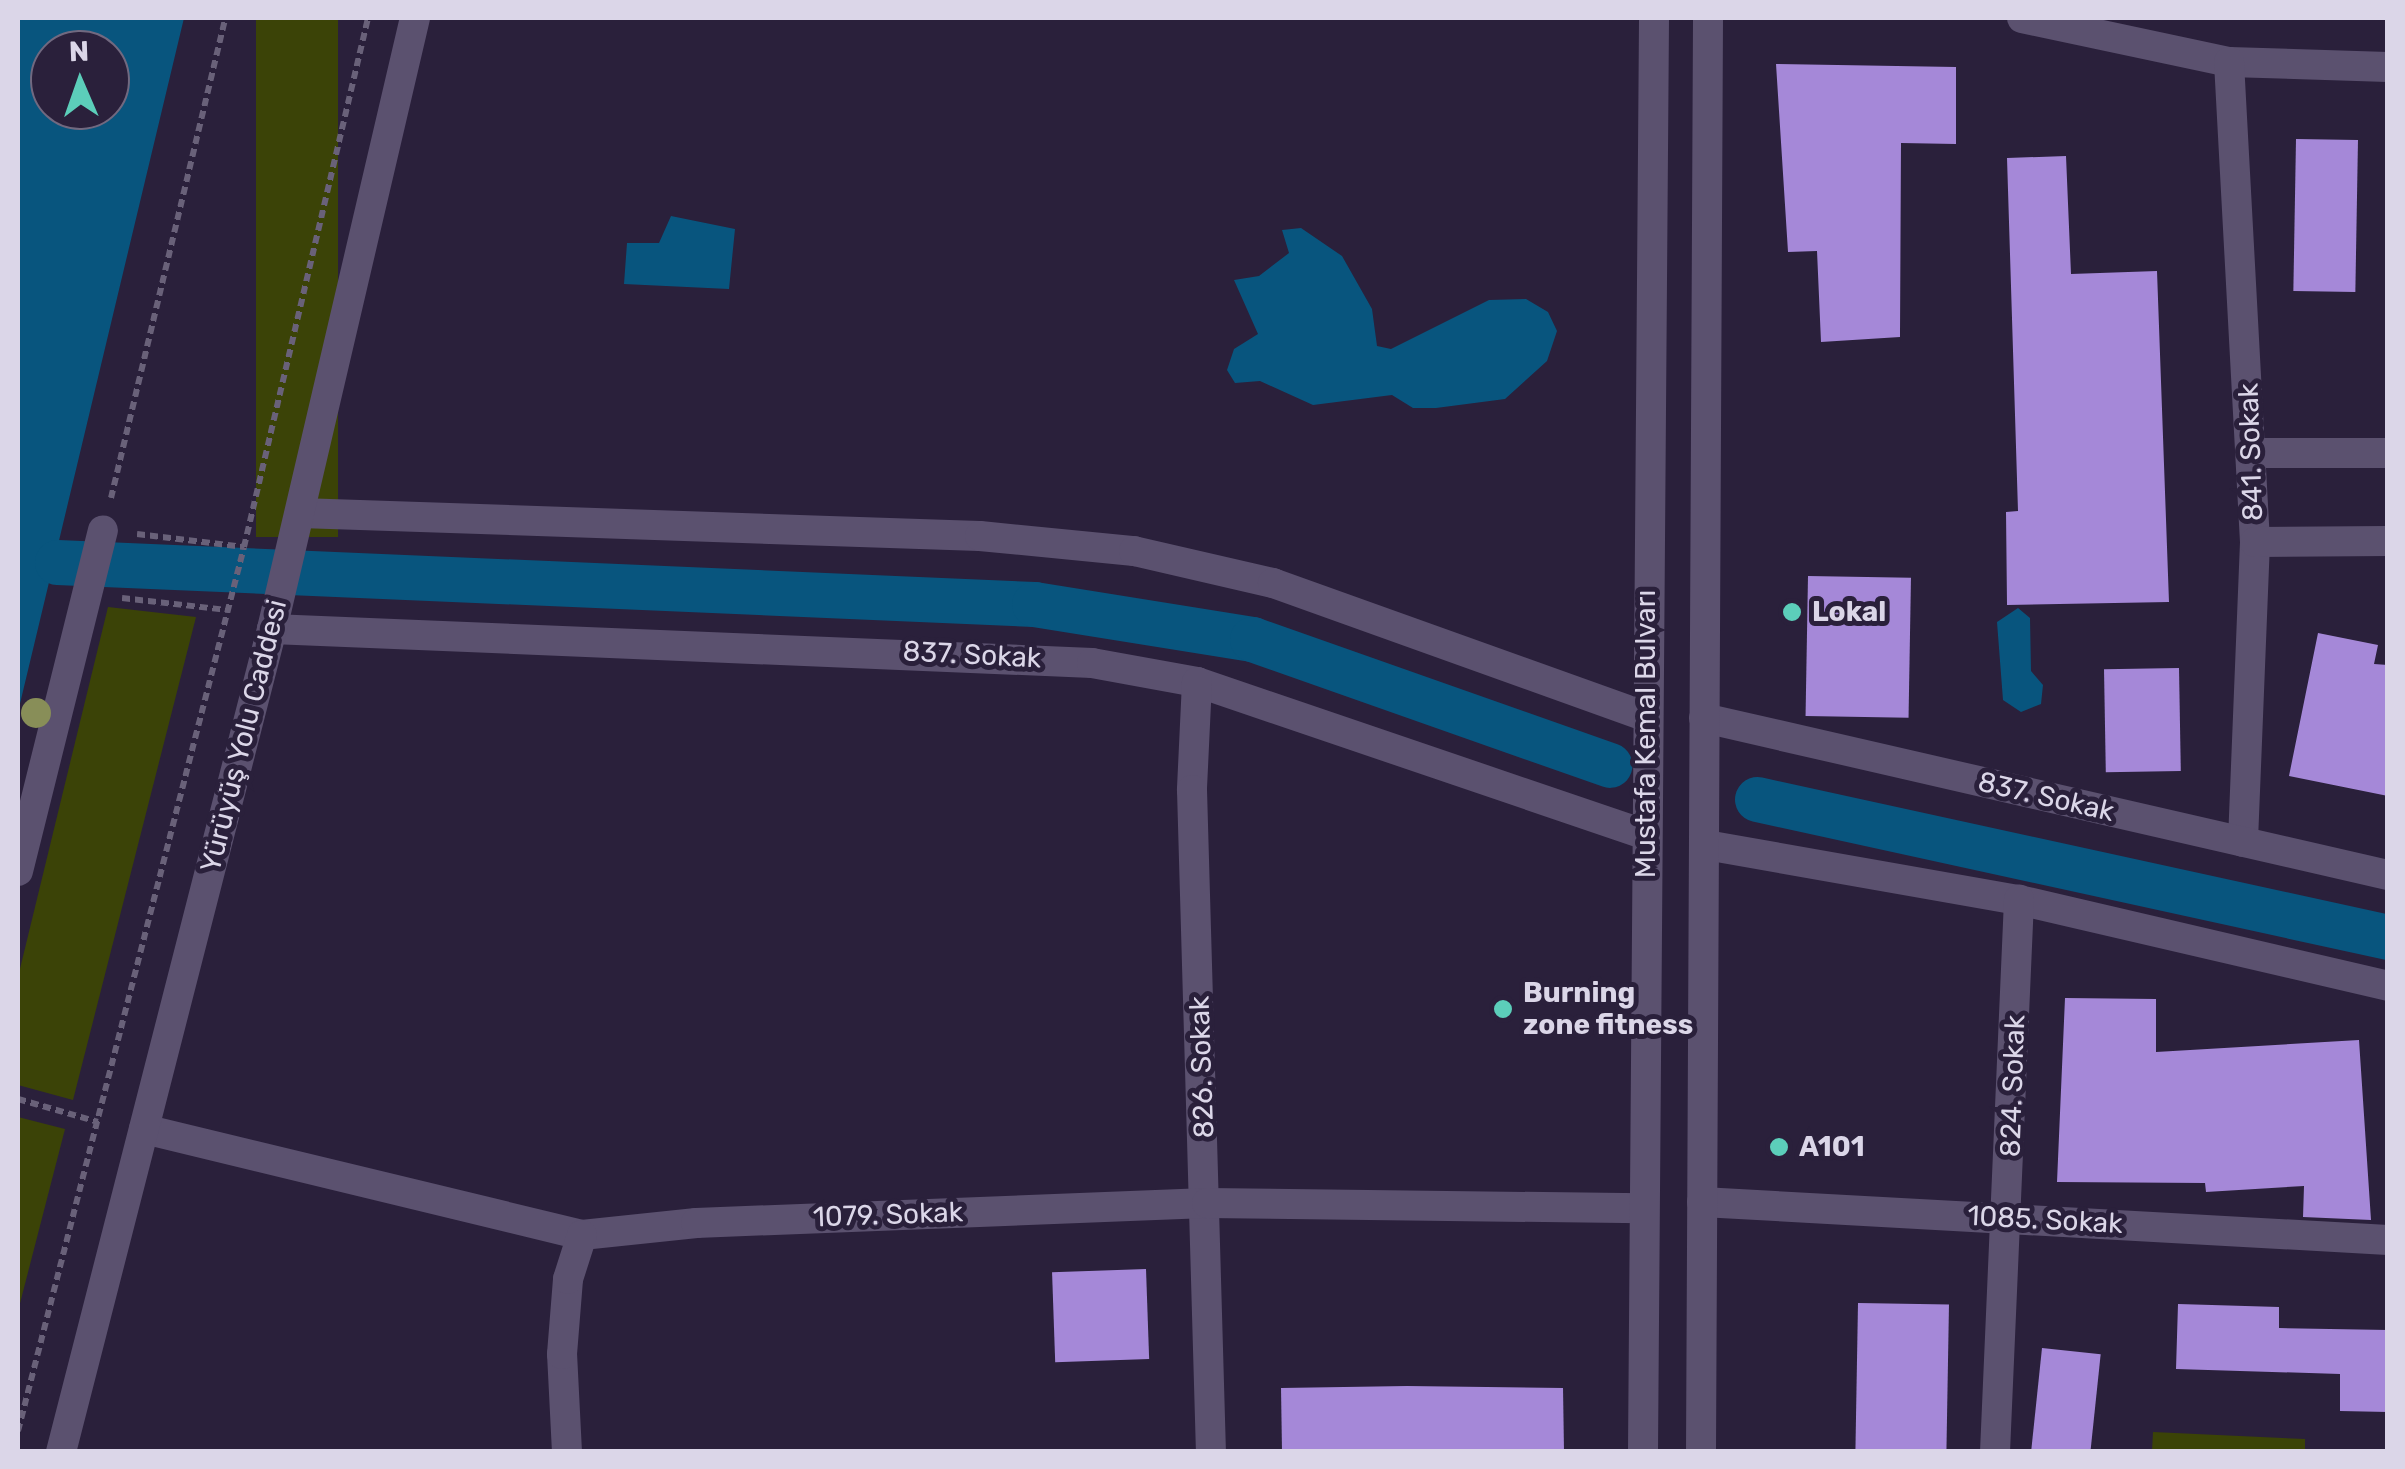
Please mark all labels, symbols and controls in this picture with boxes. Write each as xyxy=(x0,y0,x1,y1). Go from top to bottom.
north arrow xyxy=(30,30,130,130)
text: N xyxy=(68,35,90,68)
street label: 841. Sokak xyxy=(2232,382,2270,522)
street label: Mustafa Kemal Bulvarı xyxy=(1629,590,1663,878)
place label: Lokal xyxy=(1812,595,1886,629)
street label: Yürüyüş Yolu Caddesi xyxy=(194,596,294,876)
marker: Lokal xyxy=(1781,601,1803,623)
street label: 837. Sokak xyxy=(902,635,1042,675)
street label: 837. Sokak xyxy=(1975,765,2117,829)
place label: Burning zone fitness xyxy=(1523,976,1694,1042)
street label: 826. Sokak xyxy=(1183,995,1221,1139)
marker: Burning zone fitness xyxy=(1492,998,1514,1020)
street label: 824. Sokak xyxy=(1994,1014,2032,1158)
place label: A101 xyxy=(1799,1130,1865,1164)
marker: A101 xyxy=(1768,1136,1790,1158)
street label: 1079. Sokak xyxy=(812,1196,964,1234)
street label: 1085. Sokak xyxy=(1967,1199,2123,1241)

